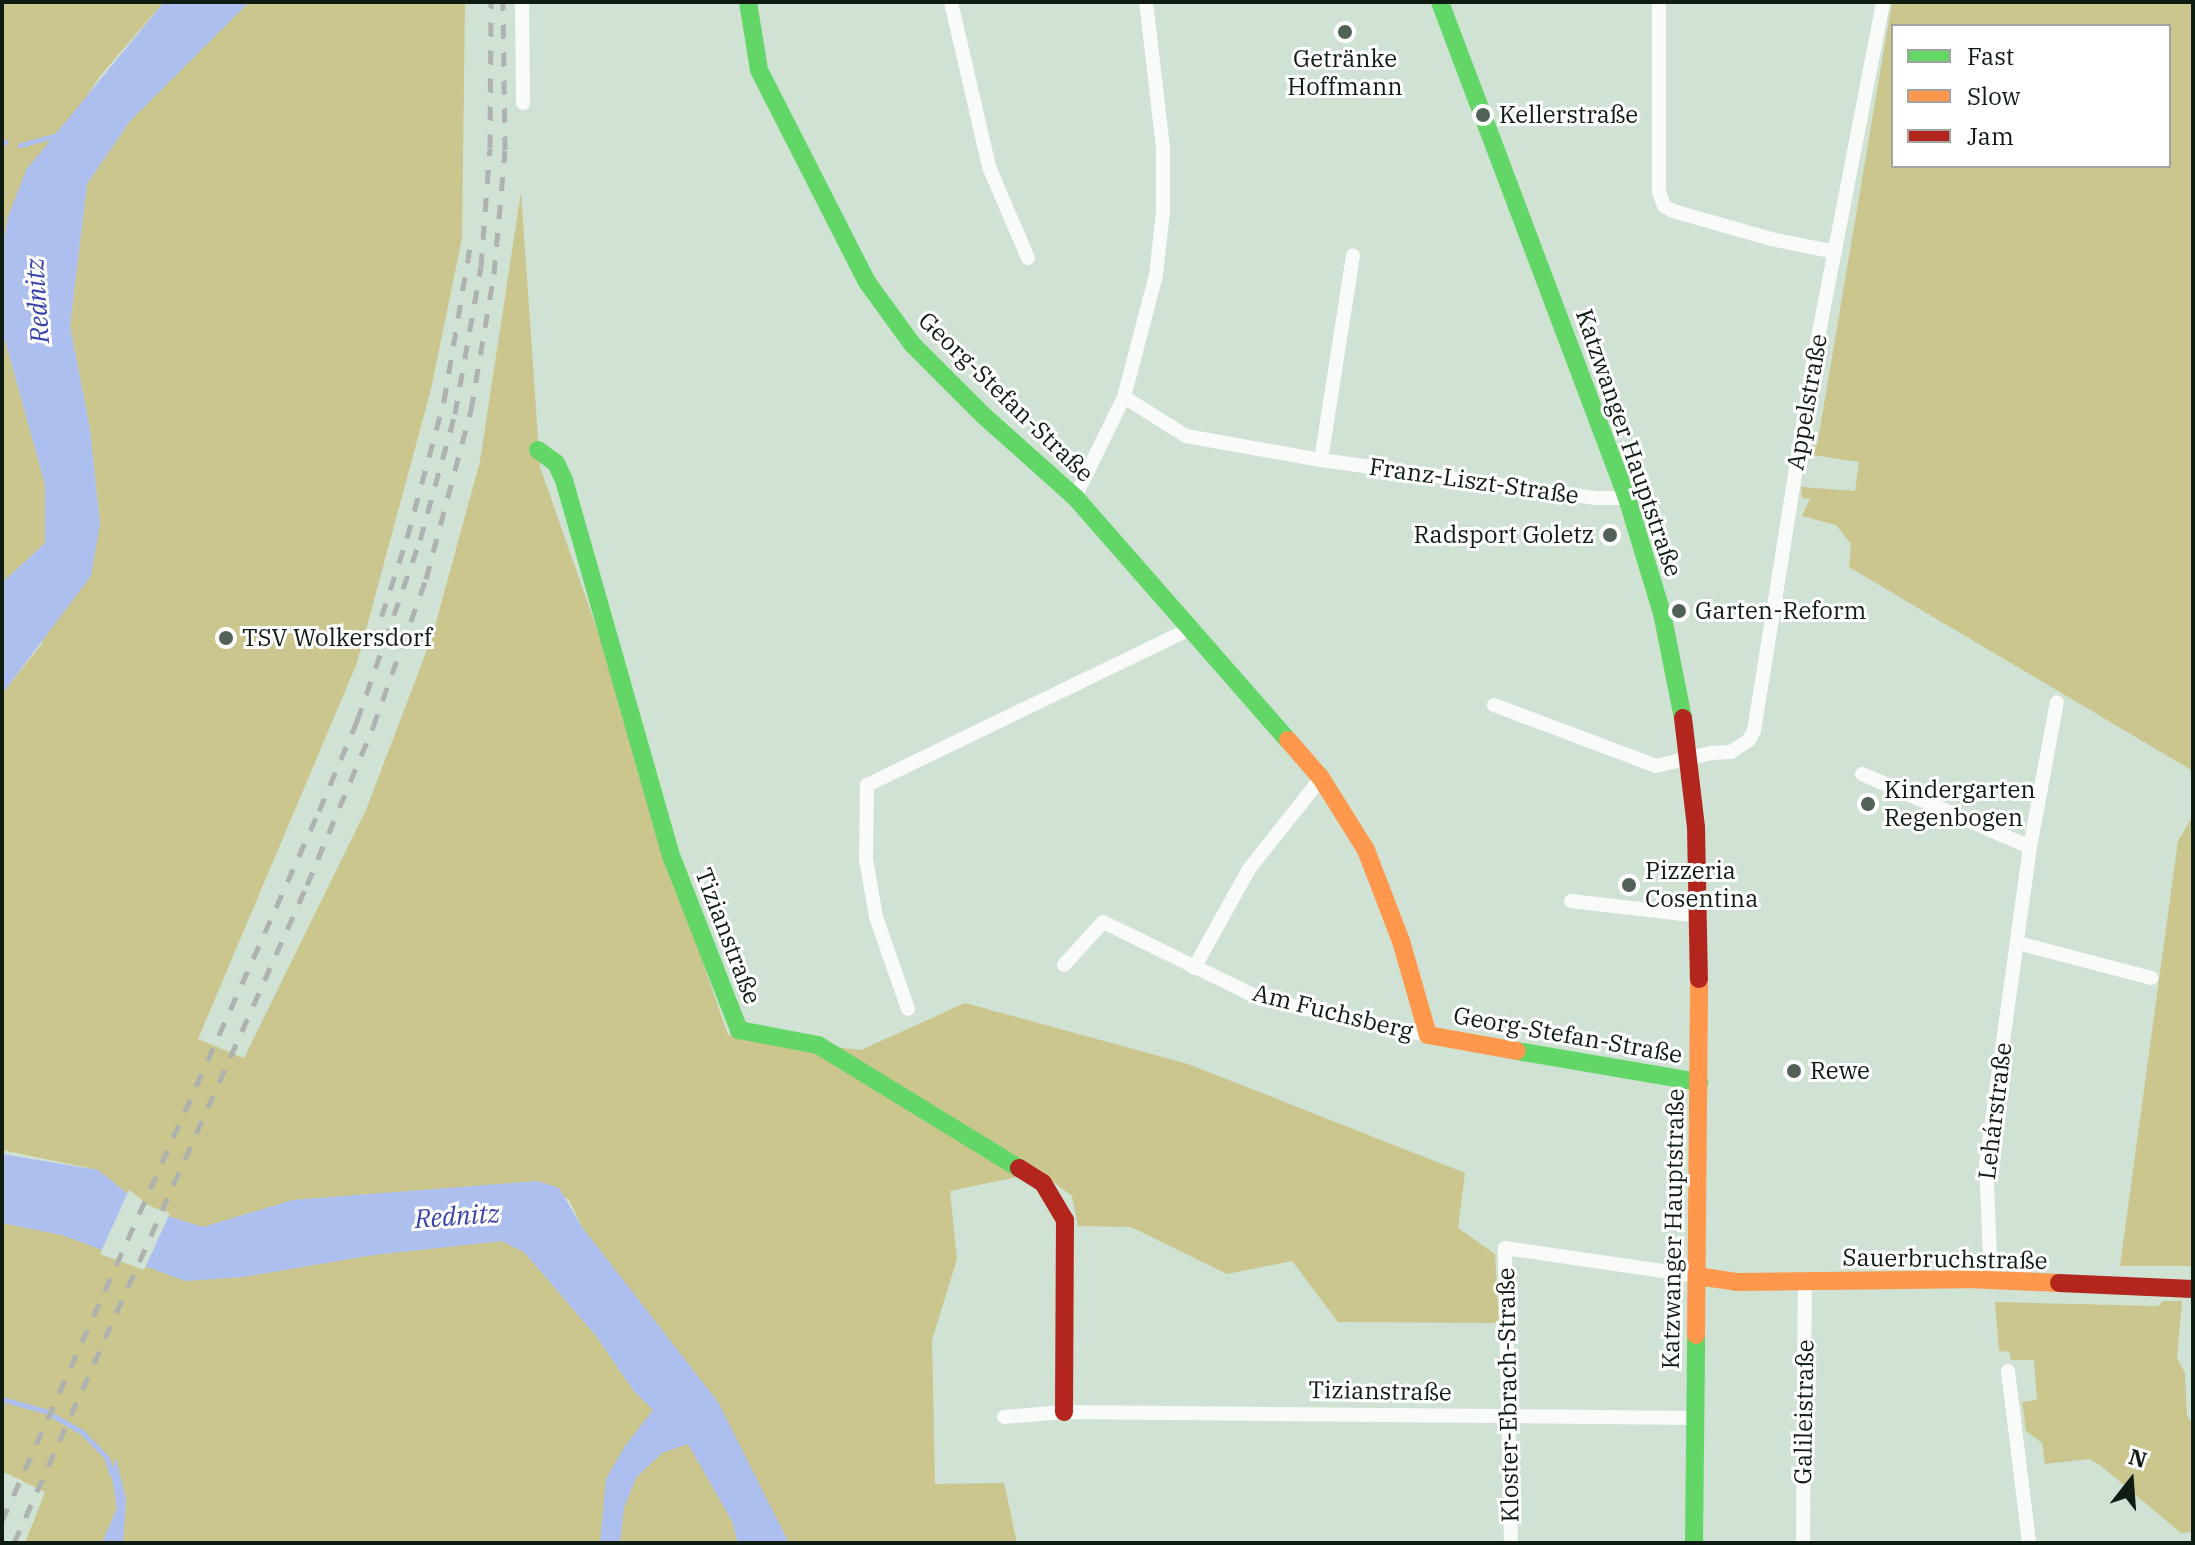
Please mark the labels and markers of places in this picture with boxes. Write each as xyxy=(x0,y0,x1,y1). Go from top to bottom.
marker: Getränke Hoffmann xyxy=(1336,23,1354,41)
place label: Getränke Hoffmann xyxy=(1287,45,1403,101)
place label: Kellerstraße xyxy=(1499,101,1638,129)
marker: Kellerstraße xyxy=(1474,106,1492,124)
place label: Radsport Goletz xyxy=(1413,521,1594,549)
marker: Radsport Goletz xyxy=(1601,526,1619,544)
place label: Garten-Reform xyxy=(1695,597,1866,625)
marker: Garten-Reform xyxy=(1670,602,1688,620)
place label: TSV Wolkersdorf xyxy=(242,624,432,652)
marker: TSV Wolkersdorf xyxy=(217,629,235,647)
place label: Kindergarten Regenbogen xyxy=(1884,776,2036,832)
marker: Kindergarten Regenbogen xyxy=(1859,795,1877,813)
place label: Pizzeria Cosentina xyxy=(1645,857,1758,913)
marker: Pizzeria Cosentina xyxy=(1620,876,1638,894)
place label: Rewe xyxy=(1810,1057,1870,1085)
marker: Rewe xyxy=(1785,1062,1803,1080)

